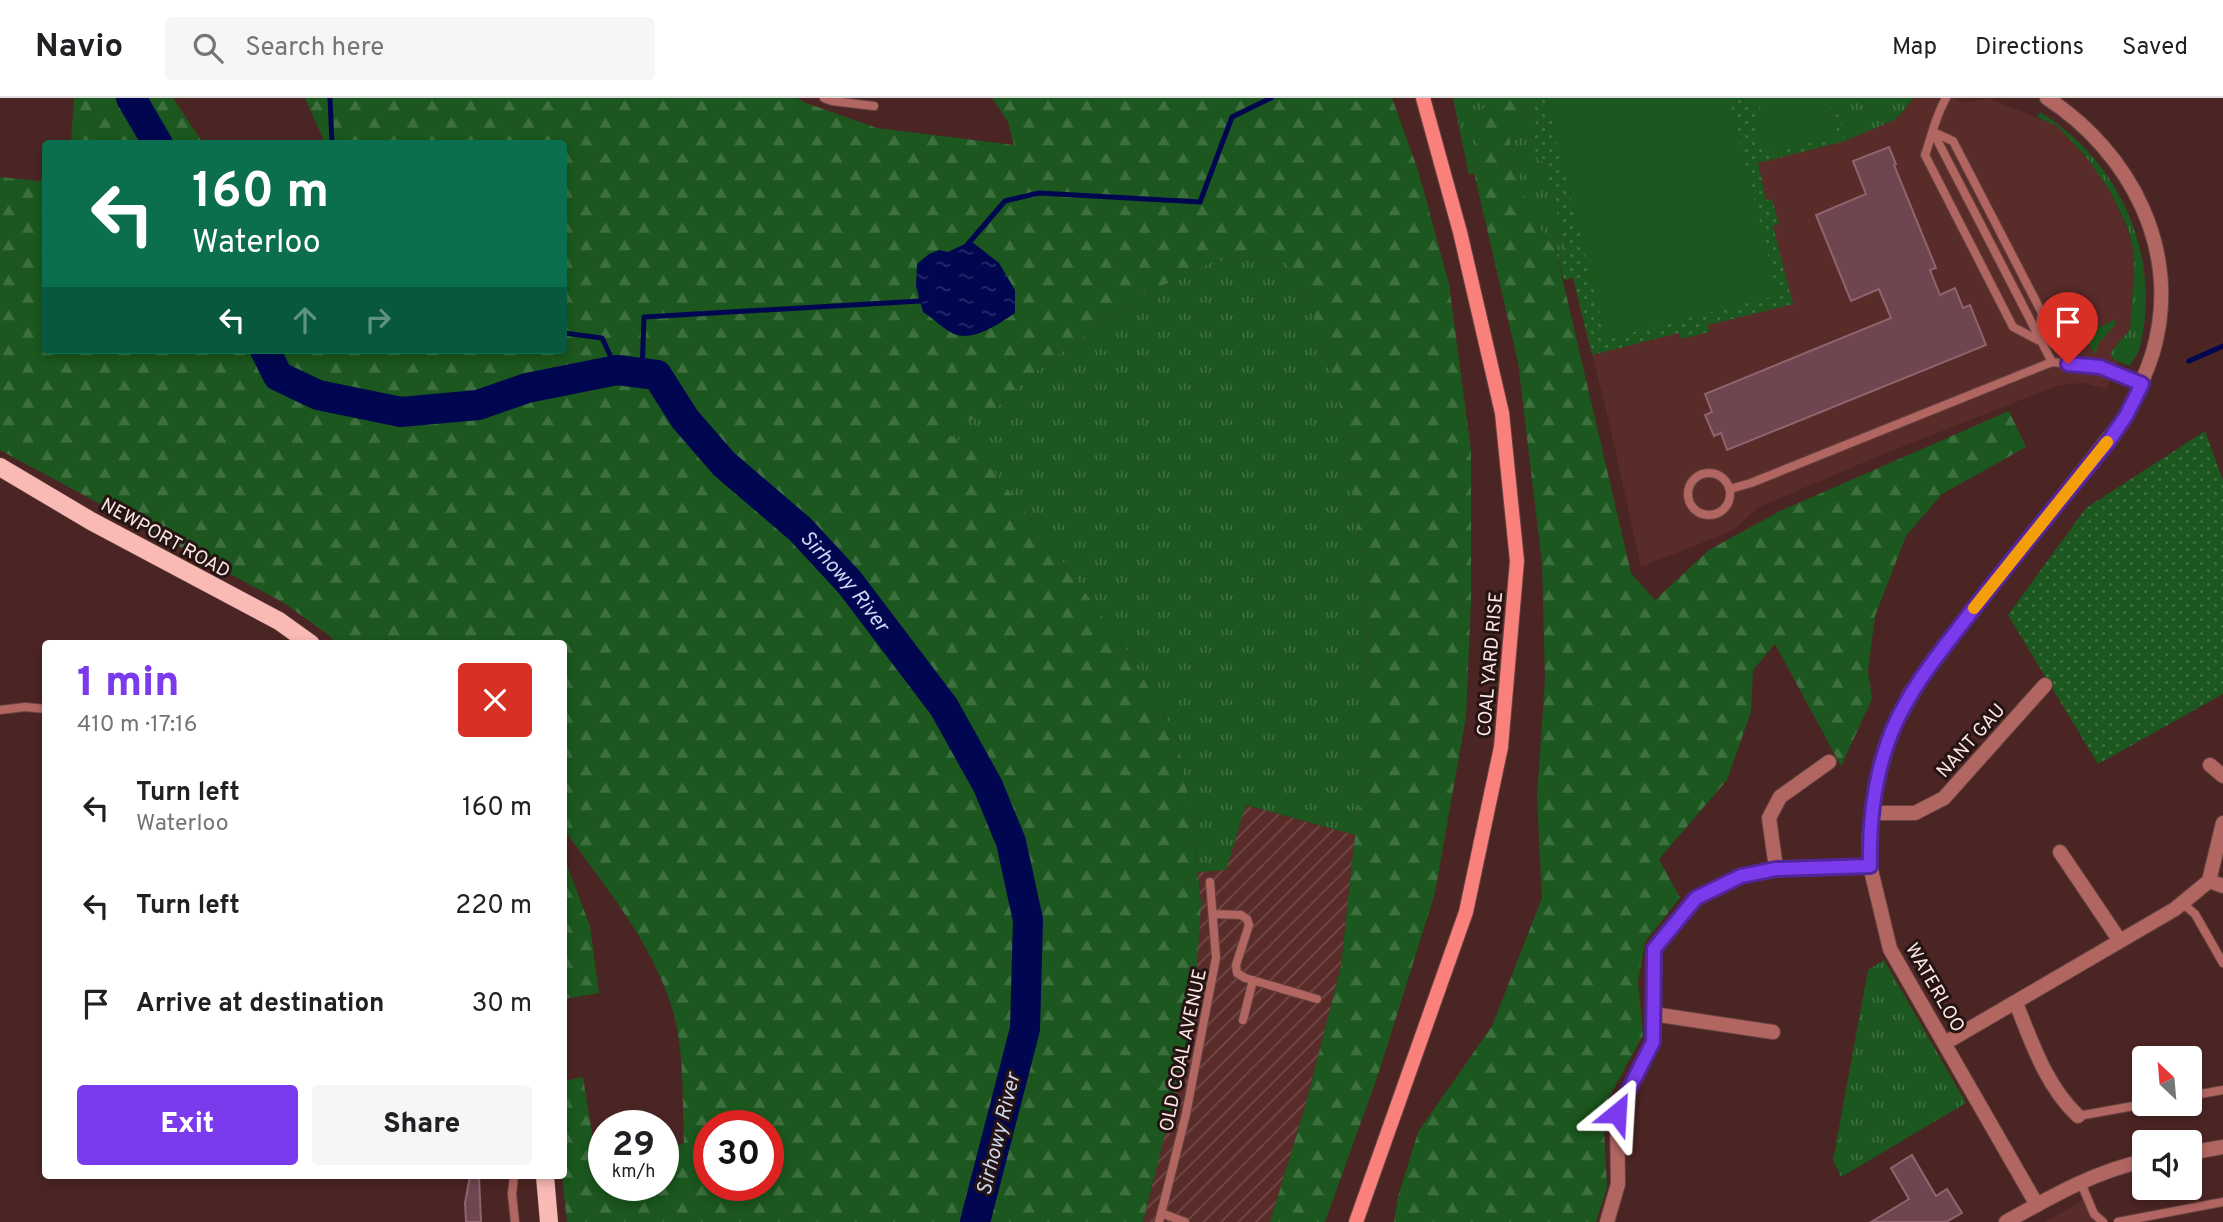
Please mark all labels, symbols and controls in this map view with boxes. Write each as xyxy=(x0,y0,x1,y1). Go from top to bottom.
search box xyxy=(165,17,655,80)
text: Navio xyxy=(35,27,123,69)
icon: search xyxy=(189,29,227,67)
text: Search here xyxy=(245,32,384,65)
text: Map xyxy=(1892,33,1937,63)
text: Directions xyxy=(1975,33,2084,63)
text: Saved xyxy=(2122,33,2188,63)
text: 160 m xyxy=(192,163,329,225)
icon: left xyxy=(77,168,168,259)
text: Waterloo xyxy=(192,224,321,264)
pin xyxy=(2038,292,2098,364)
icon: left xyxy=(213,301,251,339)
icon: ahead xyxy=(286,301,324,339)
icon: right xyxy=(359,301,397,339)
icon: arrive xyxy=(2049,303,2087,341)
street label: NEWPORT ROAD xyxy=(96,493,234,584)
water label: Sirhowy River xyxy=(793,525,896,640)
street label: COAL YARD RISE xyxy=(1473,591,1509,738)
text: 1 min xyxy=(77,658,180,711)
button: close xyxy=(458,663,532,737)
street label: NANT GAU xyxy=(1932,699,2011,783)
text: 410 m · 17:16 xyxy=(77,711,197,740)
text: Turn left xyxy=(136,777,240,810)
icon: left xyxy=(77,789,115,827)
text: 160 m xyxy=(462,792,532,825)
text: Waterloo xyxy=(136,810,228,839)
icon: left xyxy=(77,887,115,925)
text: Turn left xyxy=(136,890,240,923)
text: 220 m xyxy=(455,890,532,923)
street label: WATERLOO xyxy=(1899,939,1969,1037)
street label: OLD COAL AVENUE xyxy=(1155,967,1213,1134)
icon: arrive xyxy=(77,985,115,1023)
text: Arrive at destination xyxy=(136,988,384,1021)
text: 30 m xyxy=(472,988,532,1021)
north arrow xyxy=(2132,1046,2202,1116)
map controls xyxy=(2132,1046,2202,1200)
water label: Sirhowy River xyxy=(971,1068,1028,1198)
position arrow xyxy=(1580,1076,1654,1150)
button: Exit xyxy=(77,1085,298,1165)
button: Share xyxy=(312,1085,532,1165)
speed limit sign: 30 xyxy=(693,1110,784,1201)
text: 29 xyxy=(612,1124,655,1168)
button: sound xyxy=(2132,1130,2202,1200)
text: km/h xyxy=(612,1161,655,1184)

